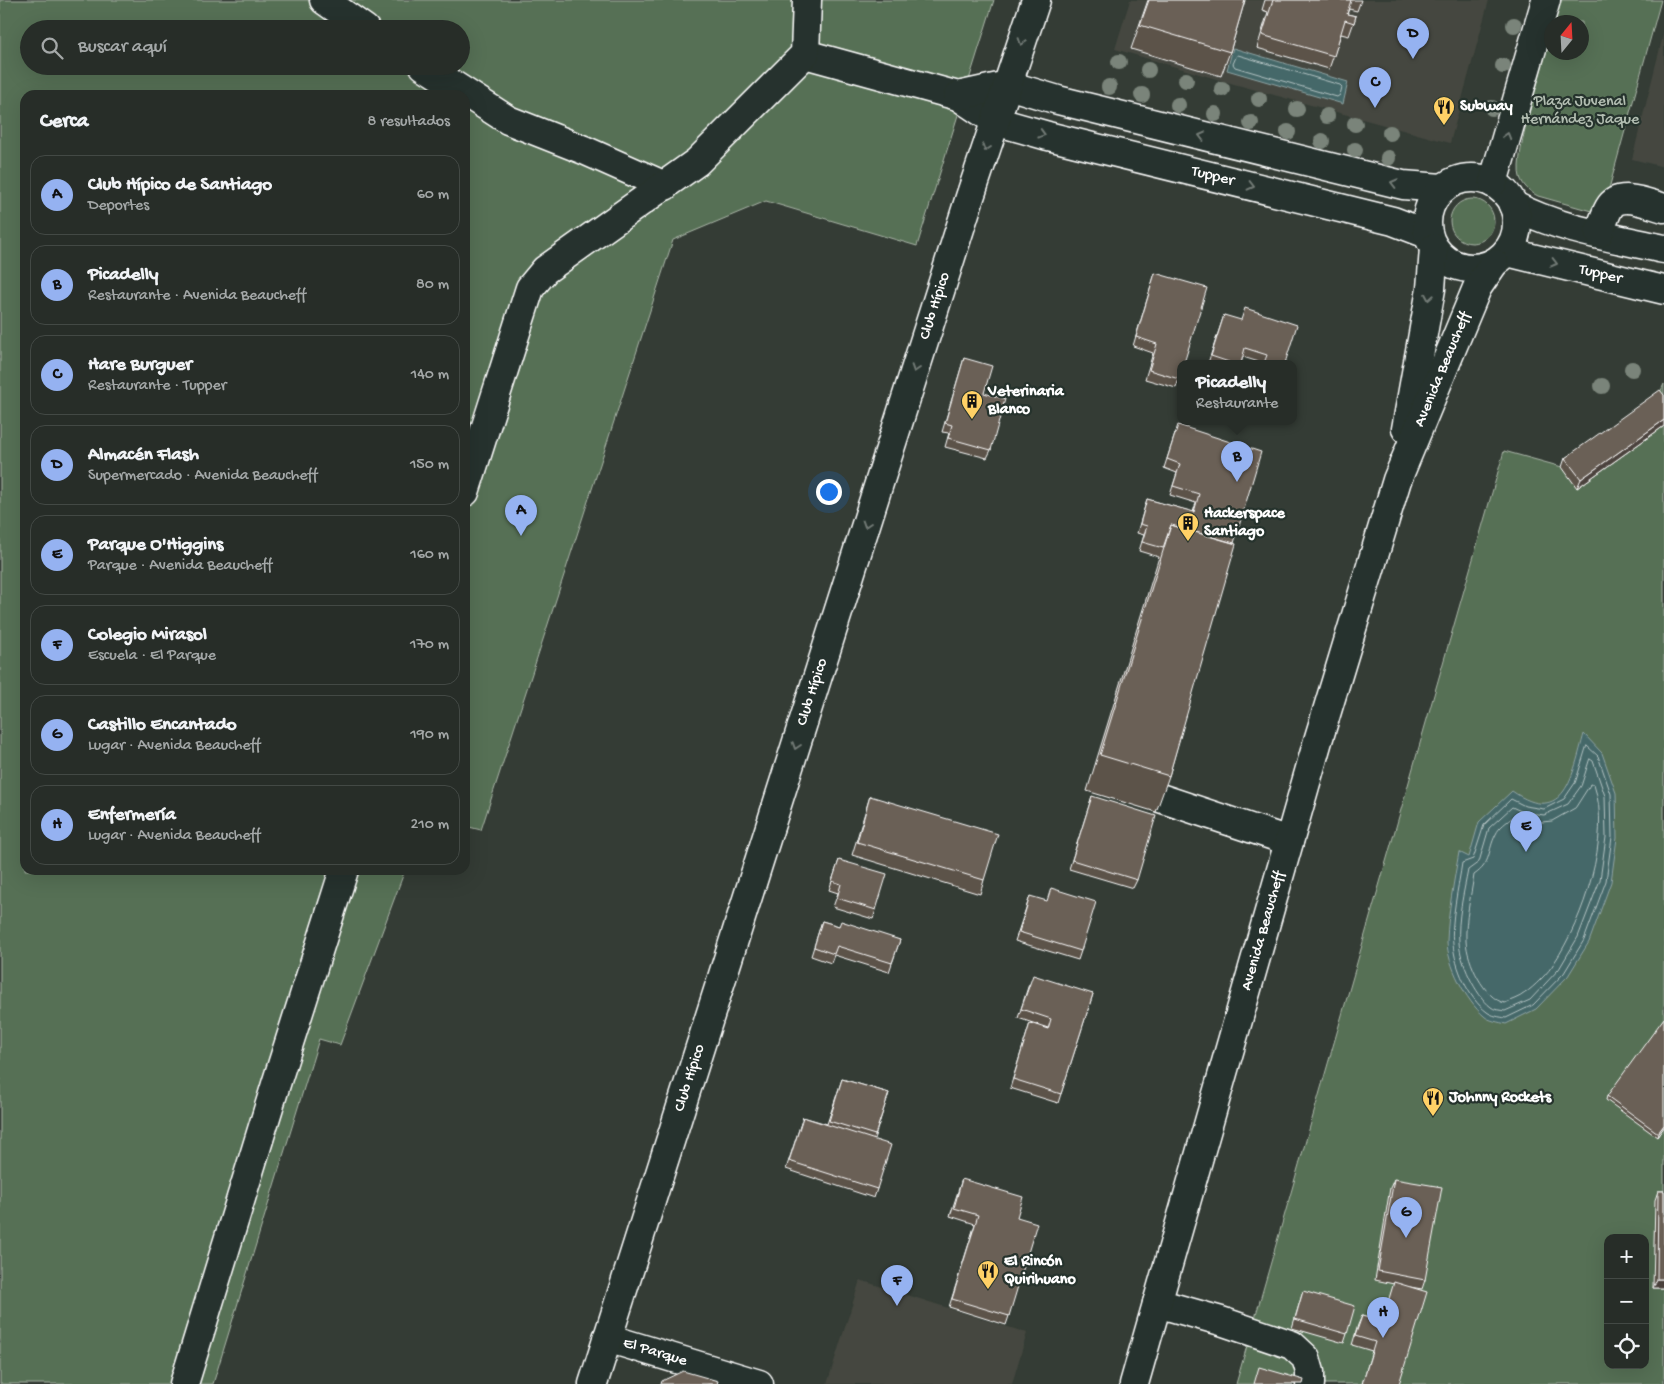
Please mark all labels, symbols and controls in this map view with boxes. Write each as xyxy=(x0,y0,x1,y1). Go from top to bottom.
north arrow xyxy=(1544,15,1589,60)
pin: D xyxy=(1397,18,1429,59)
search box xyxy=(20,20,470,75)
icon: search xyxy=(38,34,66,62)
text: Buscar aquí xyxy=(78,36,167,59)
one-way arrow xyxy=(1017,38,1027,46)
pin: C xyxy=(1359,67,1391,108)
park label: Plaza Juvenal Hernández Jaque xyxy=(1521,93,1640,130)
restaurant icon: Subway xyxy=(1432,95,1456,126)
place label: Subway xyxy=(1460,98,1513,117)
text: Cerca xyxy=(40,110,88,135)
text: 8 resultados xyxy=(368,113,450,132)
one-way arrow xyxy=(1037,129,1045,139)
one-way arrow xyxy=(1199,131,1207,141)
one-way arrow xyxy=(1501,133,1511,141)
one-way arrow xyxy=(982,143,992,151)
street label: Tupper xyxy=(1188,162,1237,191)
text: Club Hípico de Santiago xyxy=(88,174,272,197)
one-way arrow xyxy=(1390,178,1398,188)
one-way arrow xyxy=(1246,180,1255,191)
text: A xyxy=(52,186,62,205)
text: 60 m xyxy=(417,186,449,205)
text: Deportes xyxy=(88,197,149,216)
one-way arrow xyxy=(1550,257,1559,268)
street label: Tupper xyxy=(1576,260,1625,289)
text: Picadelly xyxy=(88,264,158,287)
street label: Club Hípico xyxy=(916,270,955,342)
text: B xyxy=(53,276,61,295)
text: 80 m xyxy=(416,276,449,295)
text: Restaurante · Avenida Beaucheff xyxy=(88,287,306,306)
one-way arrow xyxy=(1425,292,1435,301)
street label: Avenida Beaucheff xyxy=(1411,308,1476,430)
text: Hare Burguer xyxy=(88,354,192,377)
popup xyxy=(1177,360,1297,425)
one-way arrow xyxy=(911,364,921,373)
text: C xyxy=(53,366,61,385)
text: 140 m xyxy=(411,366,449,385)
text: Picadelly xyxy=(1196,372,1266,395)
text: Restaurante · Tupper xyxy=(88,377,226,396)
place label: Veterinaria Blanco xyxy=(987,383,1065,420)
building icon: Veterinaria Blanco xyxy=(960,389,984,420)
text: Restaurante xyxy=(1196,395,1278,414)
pin: B xyxy=(1221,441,1253,482)
text: Almacén Flash xyxy=(88,444,199,467)
text: D xyxy=(52,456,62,475)
text: 150 m xyxy=(410,456,449,475)
text: Supermercado · Avenida Beaucheff xyxy=(88,467,317,486)
your location xyxy=(816,479,842,505)
pin: A xyxy=(505,495,537,536)
place label: Hackerspace Santiago xyxy=(1204,505,1286,542)
building icon: Hackerspace Santiago xyxy=(1176,511,1200,542)
one-way arrow xyxy=(862,519,872,528)
text: Parque O'Higgins xyxy=(88,534,223,557)
text: E xyxy=(52,546,62,565)
text: 160 m xyxy=(410,546,449,565)
text: Parque · Avenida Beaucheff xyxy=(88,557,272,576)
text: Colegio Mirasol xyxy=(88,624,207,647)
text: F xyxy=(53,636,61,655)
text: 170 m xyxy=(410,636,449,655)
text: Escuela · El Parque xyxy=(88,647,216,666)
street label: Club Hípico xyxy=(793,656,832,728)
text: Castillo Encantado xyxy=(88,714,237,737)
text: G xyxy=(52,726,62,745)
text: 190 m xyxy=(410,726,449,745)
text: Lugar · Avenida Beaucheff xyxy=(88,737,260,756)
one-way arrow xyxy=(791,741,801,749)
text: Enfermería xyxy=(88,804,176,827)
pin: E xyxy=(1510,811,1542,852)
text: H xyxy=(52,816,62,835)
text: 210 m xyxy=(410,816,449,835)
text: Lugar · Avenida Beaucheff xyxy=(88,827,260,846)
street label: Avenida Beaucheff xyxy=(1237,868,1290,993)
street label: Club Hípico xyxy=(671,1042,710,1114)
restaurant icon: Johnny Rockets xyxy=(1421,1086,1445,1117)
place label: Johnny Rockets xyxy=(1448,1089,1552,1108)
pin: G xyxy=(1390,1197,1422,1238)
map controls xyxy=(1604,1234,1649,1369)
button: + xyxy=(1604,1234,1649,1279)
place label: El Rincón Quirihuano xyxy=(1004,1253,1076,1290)
restaurant icon: El Rincón Quirihuano xyxy=(976,1259,1000,1290)
pin: F xyxy=(881,1265,913,1306)
button: − xyxy=(1604,1279,1649,1324)
pin: H xyxy=(1367,1297,1399,1338)
button: locate xyxy=(1604,1324,1649,1369)
street label: El Parque xyxy=(620,1334,690,1371)

